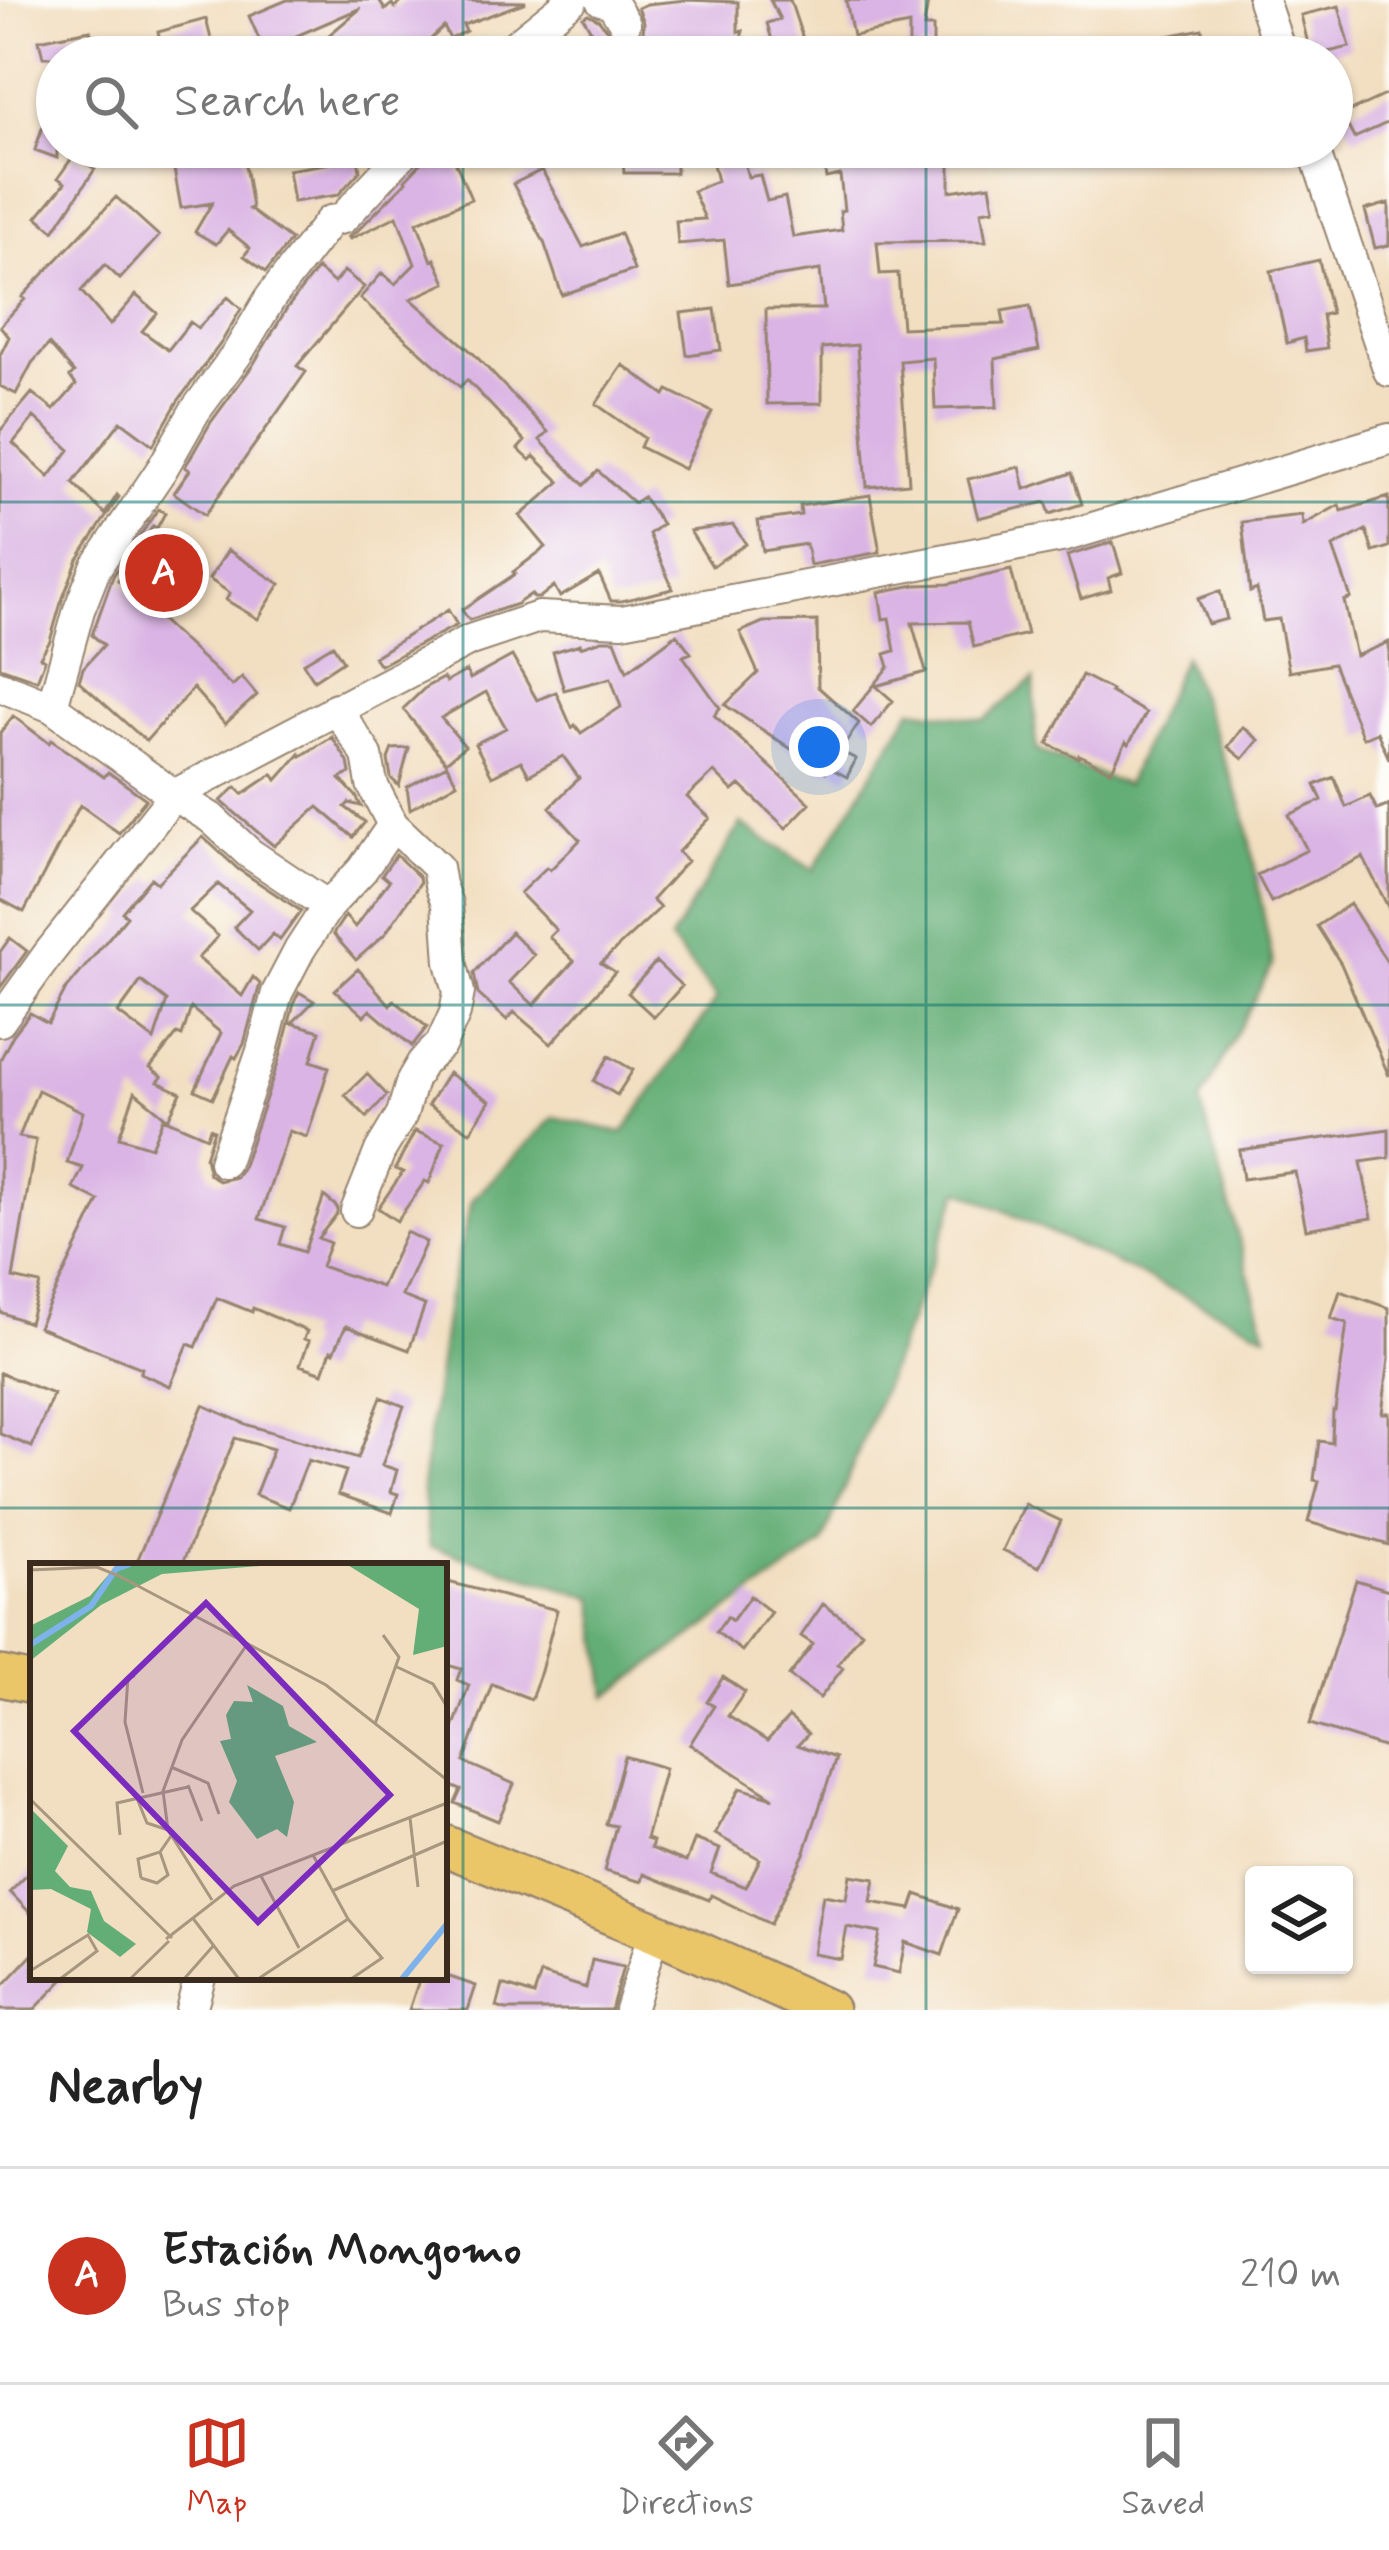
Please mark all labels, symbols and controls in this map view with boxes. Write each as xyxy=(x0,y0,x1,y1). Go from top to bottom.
search box xyxy=(36,36,1353,168)
icon: search xyxy=(78,69,144,135)
text: Search here xyxy=(174,73,401,132)
pin: A xyxy=(125,528,203,618)
your location xyxy=(789,717,849,777)
inset map xyxy=(30,1563,447,1980)
map controls xyxy=(1245,1866,1353,1974)
button: layers xyxy=(1245,1866,1353,1974)
text: Nearby xyxy=(48,2055,203,2121)
text: Estación Mongomo xyxy=(162,2221,521,2280)
text: A xyxy=(74,2250,100,2301)
text: 210 m xyxy=(1240,2250,1341,2301)
text: Bus stop xyxy=(162,2280,291,2331)
tab: Map xyxy=(184,2410,250,2526)
tab: Directions xyxy=(618,2410,754,2526)
tab: Saved xyxy=(1122,2410,1205,2526)

